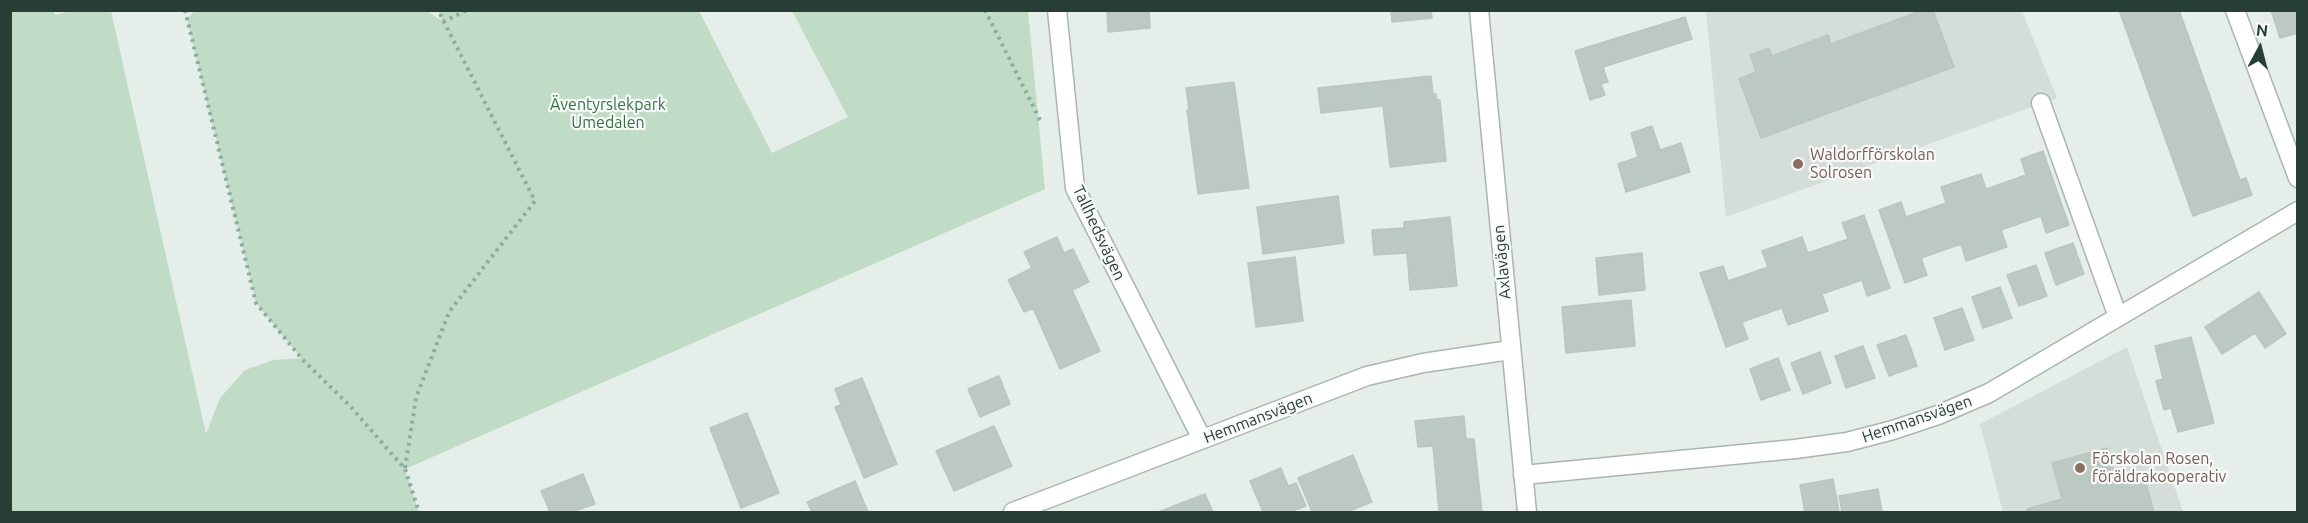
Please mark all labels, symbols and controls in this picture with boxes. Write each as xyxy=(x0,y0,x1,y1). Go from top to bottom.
north arrow xyxy=(2230,18,2290,78)
text: N xyxy=(2255,20,2269,40)
park label: Äventyrslekpark Umedalen xyxy=(550,95,666,133)
place label: Waldorfförskolan Solrosen xyxy=(1810,145,1935,183)
marker: Waldorfförskolan Solrosen xyxy=(1791,157,1805,171)
street label: Tallhedsvägen xyxy=(1069,183,1129,283)
street label: Axlavägen xyxy=(1489,224,1515,300)
street label: Hemmansvägen xyxy=(1201,388,1315,448)
street label: Hemmansvägen xyxy=(1859,391,1975,447)
place label: Förskolan Rosen, föräldrakooperativ xyxy=(2092,449,2226,487)
marker: Förskolan Rosen, föräldrakooperativ xyxy=(2073,461,2087,475)

